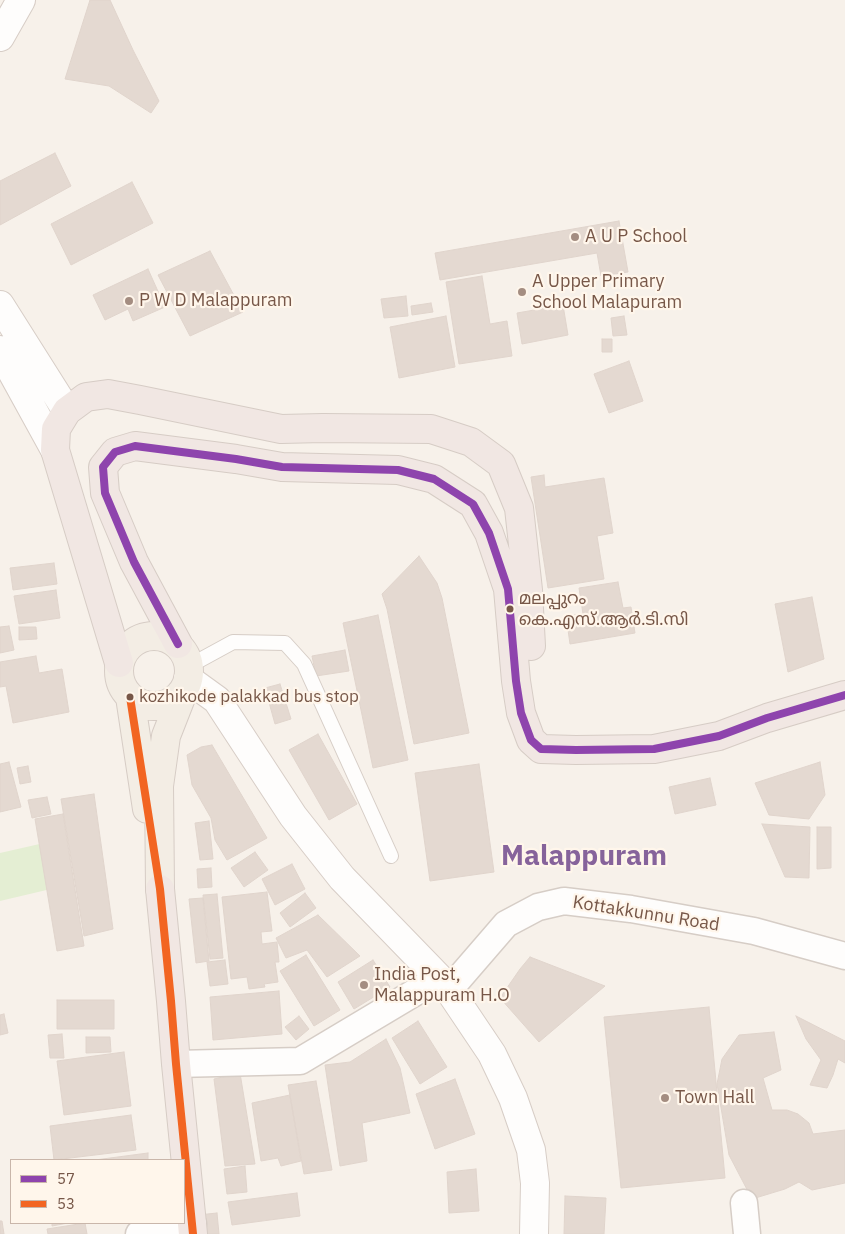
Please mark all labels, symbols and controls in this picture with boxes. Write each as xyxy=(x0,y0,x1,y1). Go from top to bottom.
place label: A U P School xyxy=(585,226,687,248)
marker: A U P School xyxy=(569,231,581,243)
place label: A Upper Primary School Malapuram xyxy=(532,271,682,314)
marker: A Upper Primary School Malapuram xyxy=(516,286,528,298)
place label: P W D Malappuram xyxy=(139,290,292,312)
marker: P W D Malappuram xyxy=(123,295,135,307)
place label: മലപ്പുറം കെ.എസ്.ആർ.ടി.സി xyxy=(519,589,688,629)
marker: മലപ്പുറം കെ.എസ്.ആർ.ടി.സി xyxy=(505,604,515,614)
place label: kozhikode palakkad bus stop xyxy=(139,687,359,707)
marker: kozhikode palakkad bus stop xyxy=(125,692,135,702)
district label: Malappuram xyxy=(501,840,667,874)
street label: Kottakkunnu Road xyxy=(571,892,721,936)
place label: India Post, Malappuram H.O xyxy=(374,964,510,1006)
marker: India Post, Malappuram H.O xyxy=(358,979,370,991)
place label: Town Hall xyxy=(675,1087,754,1109)
marker: Town Hall xyxy=(659,1092,671,1104)
legend xyxy=(10,1159,185,1224)
text: 57 xyxy=(57,1169,75,1188)
text: 53 xyxy=(57,1194,75,1213)

